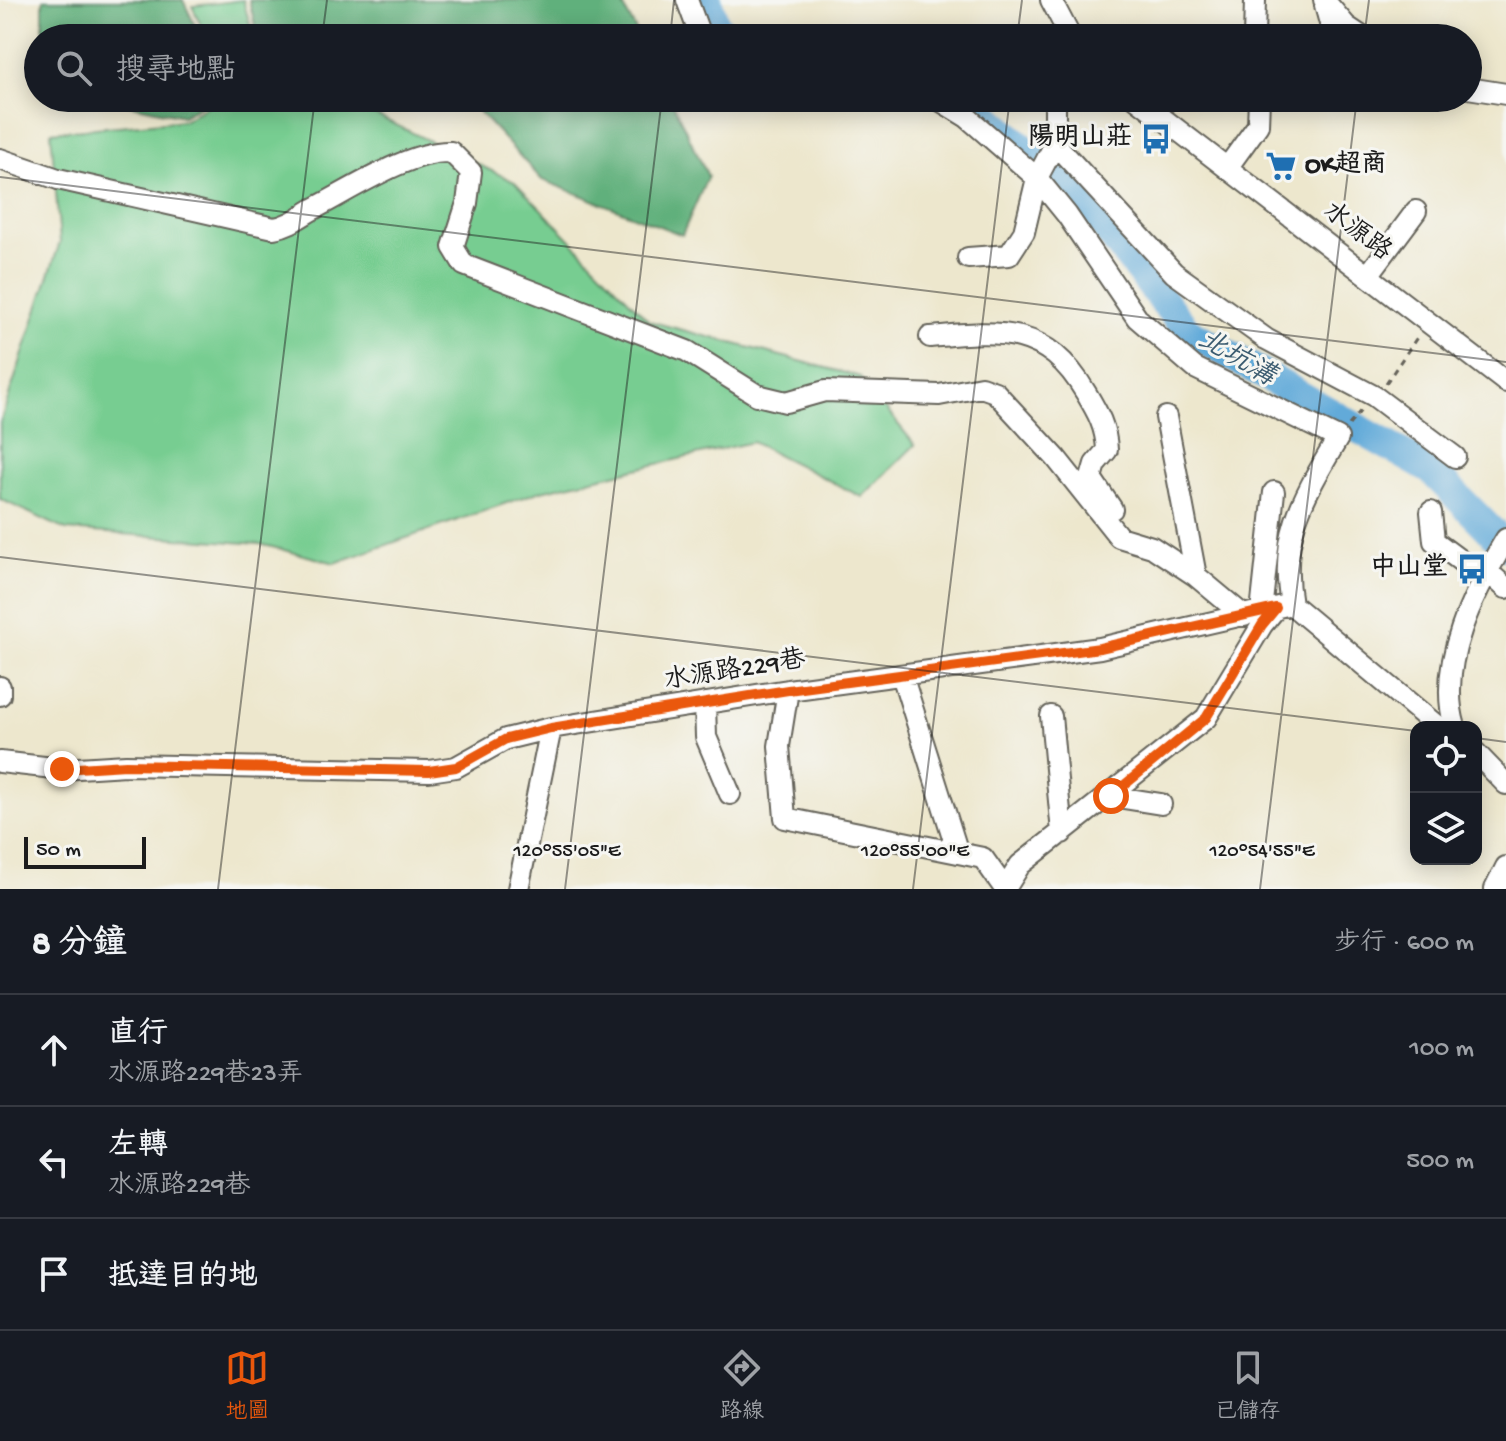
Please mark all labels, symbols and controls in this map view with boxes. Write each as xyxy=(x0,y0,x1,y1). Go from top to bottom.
search box xyxy=(24,24,1482,112)
icon: search xyxy=(52,46,96,90)
text: 搜尋地點 xyxy=(116,55,236,90)
place label: 陽明山莊 xyxy=(1028,122,1132,155)
bus stop icon: 陽明山莊 xyxy=(1139,122,1173,156)
supermarket icon: OK超商 xyxy=(1264,149,1298,183)
place label: OK超商 xyxy=(1305,149,1387,182)
street label: 水源路 xyxy=(1316,196,1398,269)
water label: 北坑溝 xyxy=(1191,323,1283,395)
place label: 中山堂 xyxy=(1370,552,1448,585)
bus stop icon: 中山堂 xyxy=(1455,552,1489,586)
street label: 水源路229巷 xyxy=(662,644,808,698)
map controls xyxy=(1410,721,1482,865)
button: locate xyxy=(1410,721,1482,793)
route end xyxy=(44,751,80,787)
route start xyxy=(1093,778,1129,814)
button: layers xyxy=(1410,793,1482,865)
scale bar xyxy=(24,833,146,869)
text: 50 m xyxy=(36,838,81,864)
text: 120°55'05"E xyxy=(513,841,622,864)
text: 120°55'00"E xyxy=(860,841,970,864)
text: 120°54'55"E xyxy=(1208,841,1316,864)
text: 8 分鐘 xyxy=(32,926,127,966)
text: 步行 · 600 m xyxy=(1334,929,1474,960)
text: 直行 xyxy=(108,1018,168,1053)
icon: ahead xyxy=(32,1028,76,1072)
text: 100 m xyxy=(1409,1035,1474,1066)
text: 水源路229巷23弄 xyxy=(108,1060,303,1091)
text: 左轉 xyxy=(108,1130,168,1165)
icon: left xyxy=(32,1140,76,1184)
text: 500 m xyxy=(1406,1147,1474,1178)
text: 水源路229巷 xyxy=(108,1172,251,1203)
icon: arrive xyxy=(32,1252,76,1296)
text: 抵達目的地 xyxy=(108,1261,258,1296)
tab: 地圖 xyxy=(225,1346,269,1426)
tab: 路線 xyxy=(720,1346,764,1426)
tab: 已儲存 xyxy=(1215,1346,1281,1426)

